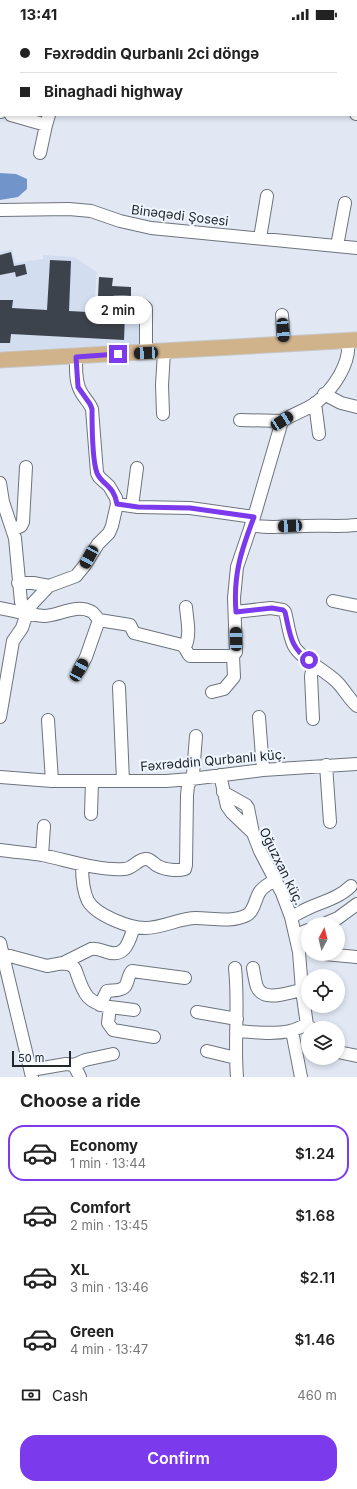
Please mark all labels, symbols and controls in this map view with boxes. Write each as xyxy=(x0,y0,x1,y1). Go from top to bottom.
text: 13:41 xyxy=(20,5,57,24)
text: Fəxrəddin Qurbanlı 2ci döngə xyxy=(44,44,259,63)
text: Binaghadi highway xyxy=(44,82,183,101)
street label: Binəqədi Şosesi xyxy=(130,201,230,229)
callout: 2 min xyxy=(85,296,151,324)
text: 2 min xyxy=(101,302,135,318)
car xyxy=(276,318,290,342)
route end xyxy=(109,345,127,363)
car xyxy=(134,346,158,360)
car xyxy=(269,409,295,433)
car xyxy=(278,519,302,533)
car xyxy=(78,544,100,570)
car xyxy=(230,627,242,651)
route start xyxy=(300,651,318,669)
car xyxy=(68,657,90,683)
street label: Fəxrəddin Qurbanlı küç. xyxy=(140,746,286,774)
street label: Oğuzxan küç. xyxy=(256,825,308,907)
north arrow xyxy=(301,917,345,961)
map controls xyxy=(301,917,345,1065)
button: locate xyxy=(301,969,345,1013)
button: layers xyxy=(301,1021,345,1065)
scale bar xyxy=(12,1049,71,1068)
text: 50 m xyxy=(18,1051,44,1065)
text: Choose a ride xyxy=(20,1090,141,1111)
icon: car xyxy=(22,1135,58,1171)
text: Economy xyxy=(70,1136,138,1155)
text: $1.24 xyxy=(295,1144,335,1163)
text: 1 min · 13:44 xyxy=(70,1155,146,1171)
icon: car xyxy=(22,1197,58,1233)
text: Comfort xyxy=(70,1198,131,1217)
text: $1.68 xyxy=(295,1206,335,1225)
text: 2 min · 13:45 xyxy=(70,1217,148,1233)
icon: car xyxy=(22,1259,58,1295)
text: XL xyxy=(70,1260,90,1279)
text: $2.11 xyxy=(300,1268,335,1287)
text: 3 min · 13:46 xyxy=(70,1279,148,1295)
icon: car xyxy=(22,1321,58,1357)
text: Green xyxy=(70,1322,114,1341)
text: $1.46 xyxy=(295,1330,335,1349)
text: 4 min · 13:47 xyxy=(70,1341,148,1357)
icon: cash xyxy=(20,1384,42,1406)
text: Cash xyxy=(52,1386,88,1405)
text: 460 m xyxy=(297,1387,337,1403)
button: Confirm xyxy=(20,1435,337,1481)

